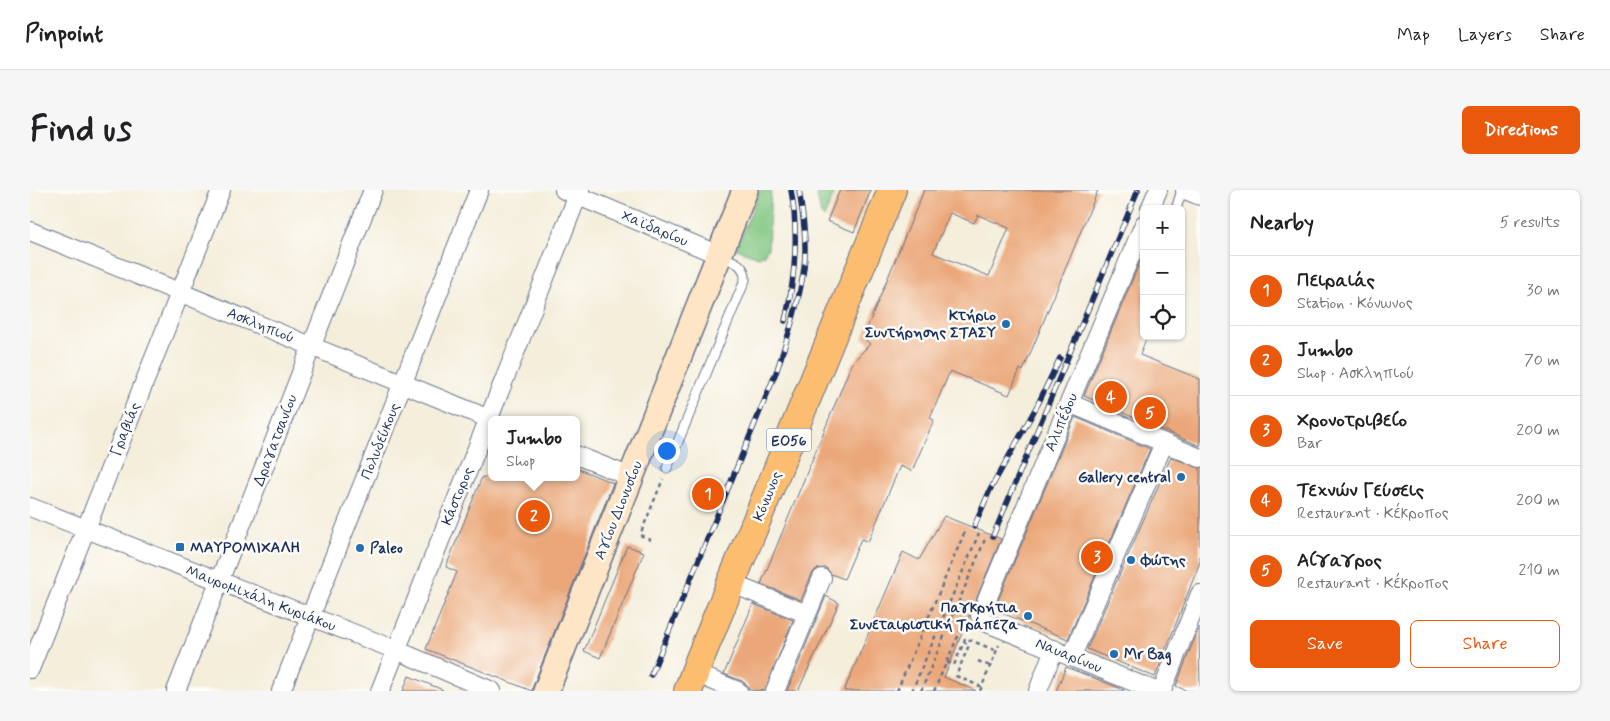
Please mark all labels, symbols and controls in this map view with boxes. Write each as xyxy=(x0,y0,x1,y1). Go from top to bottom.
text: Pinpoint xyxy=(25,19,103,50)
text: Map xyxy=(1397,23,1430,47)
text: Layers xyxy=(1458,23,1512,47)
text: Share xyxy=(1540,23,1585,47)
button: Directions xyxy=(1462,106,1580,154)
text: Find us xyxy=(30,107,132,153)
map controls xyxy=(1140,205,1185,340)
button: + xyxy=(1140,205,1185,250)
street label: Χαϊδαρίου xyxy=(618,206,691,252)
text: Nearby xyxy=(1250,209,1314,237)
text: 5 results xyxy=(1500,212,1560,233)
button: − xyxy=(1140,250,1185,295)
text: Πειραιάς xyxy=(1297,268,1375,293)
text: 1 xyxy=(1262,280,1270,301)
text: 30 m xyxy=(1527,280,1560,301)
text: Station · Κόνωνος xyxy=(1297,293,1413,314)
button: locate xyxy=(1140,295,1185,340)
street label: Ασκληπιού xyxy=(224,303,297,348)
place label: Κτήριο Συντήρησης ΣΤΑΣΥ xyxy=(865,306,997,343)
marker: Κτήριο Συντήρησης ΣΤΑΣΥ xyxy=(1000,318,1012,330)
text: Jumbo xyxy=(1297,338,1353,363)
text: 2 xyxy=(1262,350,1270,371)
text: 70 m xyxy=(1524,350,1560,371)
text: Shop · Ασκληπιού xyxy=(1297,363,1414,384)
pin: 4 xyxy=(1095,378,1127,416)
street label: Αλιπέδου xyxy=(1041,390,1083,455)
street label: Δραγατσανίου xyxy=(249,391,303,489)
pin: 5 xyxy=(1134,394,1166,432)
street label: Γραβιάς xyxy=(106,399,146,459)
street label: Πολυδεύκους xyxy=(356,400,406,483)
text: Χρονοτριβείο xyxy=(1297,408,1407,433)
popup xyxy=(488,416,580,481)
text: 3 xyxy=(1262,420,1270,441)
text: 200 m xyxy=(1516,420,1560,441)
text: Jumbo xyxy=(506,426,562,451)
road number: ΕΟ56 xyxy=(766,428,812,452)
text: Bar xyxy=(1297,433,1322,454)
your location xyxy=(654,438,680,464)
text: Shop xyxy=(506,451,535,472)
street label: Αγίου Διονυσίου xyxy=(590,458,648,563)
street label: Κάστορος xyxy=(437,464,479,529)
street label: Κόνωνος xyxy=(749,468,787,524)
place label: Gallery central xyxy=(1078,468,1171,488)
marker: Gallery central xyxy=(1175,471,1187,483)
pin: 1 xyxy=(692,475,724,513)
text: Τεχνών Γεύσεις xyxy=(1297,478,1424,503)
text: 4 xyxy=(1261,490,1271,511)
text: 200 m xyxy=(1516,490,1560,511)
pin: 2 xyxy=(518,497,550,535)
text: Restaurant · Κέκροπος xyxy=(1297,503,1449,524)
place label: ΜΑΥΡΟΜΙΧΑΛΗ xyxy=(190,538,300,558)
pin: 3 xyxy=(1081,538,1113,576)
place label: Paleo xyxy=(370,539,403,559)
marker: ΜΑΥΡΟΜΙΧΑΛΗ xyxy=(174,541,186,553)
marker: Paleo xyxy=(354,542,366,554)
text: Αίγαγρος xyxy=(1297,548,1382,573)
place label: Φώτης xyxy=(1140,551,1186,571)
marker: Φώτης xyxy=(1125,554,1137,566)
text: 5 xyxy=(1261,560,1271,581)
text: 210 m xyxy=(1519,560,1560,581)
street label: Μαυρομιχάλη Κυριάκου xyxy=(183,561,339,637)
text: Restaurant · Κέκροπος xyxy=(1297,573,1449,594)
place label: Παγκρήτια Συνεταιριστική Τράπεζα xyxy=(850,598,1018,635)
marker: Παγκρήτια Συνεταιριστική Τράπεζα xyxy=(1022,610,1034,622)
button: Save xyxy=(1250,620,1400,668)
button: Share xyxy=(1410,620,1560,668)
street label: Ναυαρίνου xyxy=(1033,634,1105,678)
place label: Mr Bag xyxy=(1124,645,1172,666)
marker: Mr Bag xyxy=(1108,648,1120,660)

